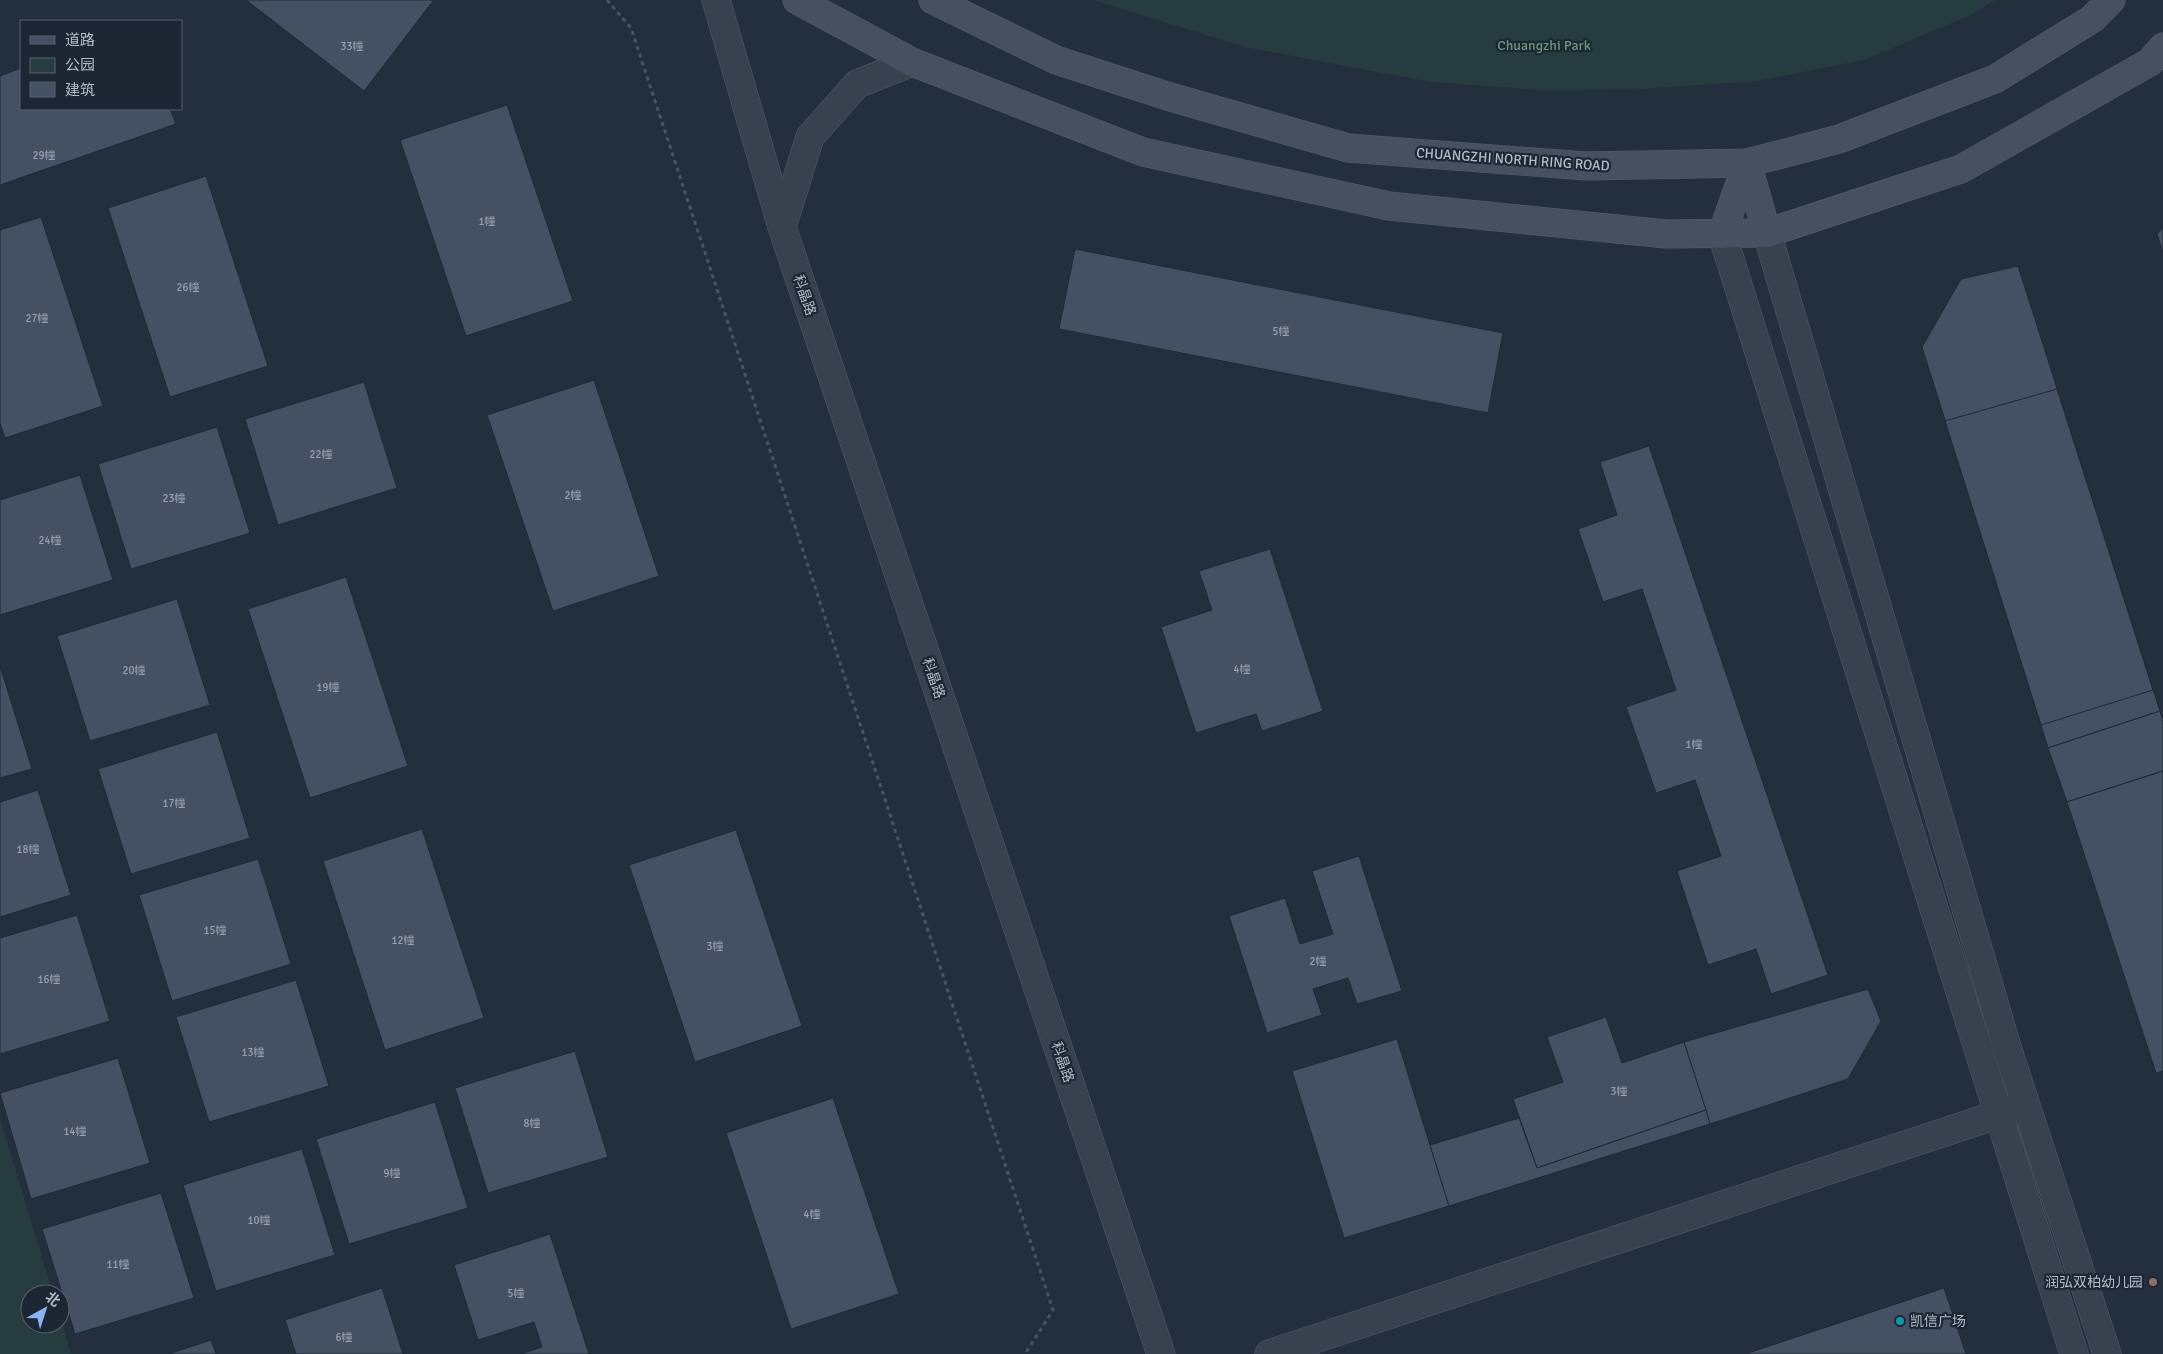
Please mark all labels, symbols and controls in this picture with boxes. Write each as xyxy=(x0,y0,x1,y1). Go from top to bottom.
legend xyxy=(20,20,182,110)
text: 道路 xyxy=(65,31,95,49)
park label: Chuangzhi Park xyxy=(1497,37,1591,54)
house number: 33幢 xyxy=(341,40,363,53)
text: 公园 xyxy=(65,56,95,74)
text: 建筑 xyxy=(65,81,95,99)
street label: CHUANGZHI NORTH RING ROAD xyxy=(1416,144,1610,175)
house number: 29幢 xyxy=(33,149,55,162)
house number: 1幢 xyxy=(479,215,495,228)
street label: 科晶路 xyxy=(790,273,819,318)
house number: 26幢 xyxy=(177,281,199,294)
house number: 27幢 xyxy=(26,312,48,325)
house number: 5幢 xyxy=(1273,325,1289,338)
house number: 22幢 xyxy=(310,448,332,461)
house number: 2幢 xyxy=(565,489,581,502)
house number: 23幢 xyxy=(163,492,185,505)
house number: 24幢 xyxy=(39,534,61,547)
street label: 科晶路 xyxy=(919,656,948,701)
house number: 4幢 xyxy=(1234,663,1250,676)
house number: 20幢 xyxy=(123,664,145,677)
house number: 19幢 xyxy=(317,681,339,694)
house number: 1幢 xyxy=(1686,738,1702,751)
house number: 17幢 xyxy=(163,797,185,810)
house number: 18幢 xyxy=(17,843,39,856)
house number: 15幢 xyxy=(204,924,226,937)
house number: 12幢 xyxy=(392,934,414,947)
house number: 3幢 xyxy=(707,940,723,953)
house number: 2幢 xyxy=(1310,955,1326,968)
house number: 16幢 xyxy=(38,973,60,986)
street label: 科晶路 xyxy=(1048,1040,1077,1085)
house number: 13幢 xyxy=(242,1046,264,1059)
house number: 3幢 xyxy=(1611,1085,1627,1098)
house number: 8幢 xyxy=(524,1117,540,1130)
house number: 14幢 xyxy=(64,1125,86,1138)
house number: 9幢 xyxy=(384,1167,400,1180)
house number: 4幢 xyxy=(804,1208,820,1221)
house number: 10幢 xyxy=(248,1214,270,1227)
house number: 11幢 xyxy=(107,1258,129,1271)
place label: 润弘双柏幼儿园 xyxy=(2045,1274,2143,1291)
marker: 润弘双柏幼儿园 xyxy=(2147,1276,2159,1288)
north arrow xyxy=(20,1284,70,1334)
house number: 5幢 xyxy=(508,1287,524,1300)
text: 北 xyxy=(42,1288,64,1310)
place label: 凯信广场 xyxy=(1910,1313,1966,1330)
marker: 凯信广场 xyxy=(1894,1315,1906,1327)
house number: 6幢 xyxy=(336,1331,352,1344)

